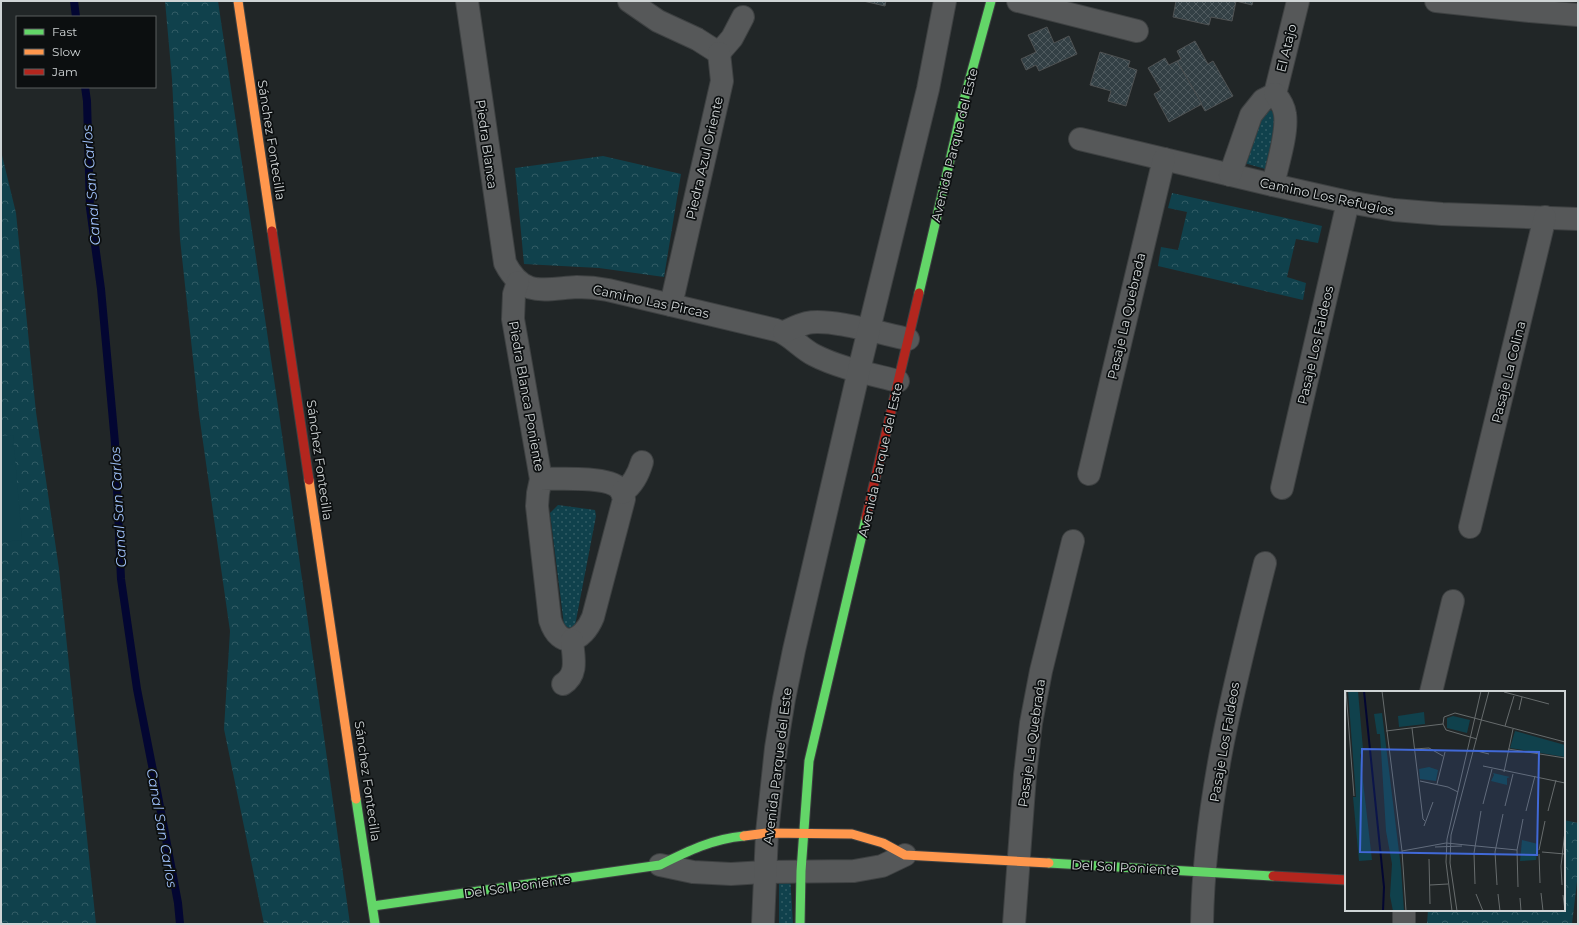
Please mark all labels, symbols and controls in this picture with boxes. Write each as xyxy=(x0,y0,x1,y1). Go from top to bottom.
legend xyxy=(16,16,156,88)
street label: El Atajo xyxy=(1272,22,1300,74)
text: Fast xyxy=(52,24,77,39)
text: Slow xyxy=(52,44,81,59)
text: Jam xyxy=(51,64,78,79)
street label: Avenida Parque del Este xyxy=(927,66,981,224)
street label: Sánchez Fontecilla xyxy=(255,79,289,201)
street label: Piedra Azul Oriente xyxy=(682,95,726,221)
street label: Piedra Blanca xyxy=(473,98,501,190)
water label: Canal San Carlos xyxy=(78,124,104,246)
street label: Camino Los Refugios xyxy=(1258,174,1396,218)
street label: Pasaje La Quebrada xyxy=(1104,251,1148,381)
street label: Camino Las Pircas xyxy=(591,281,711,321)
street label: Pasaje Los Faldeos xyxy=(1294,284,1336,406)
street label: Piedra Blanca Poniente xyxy=(506,319,548,473)
street label: Pasaje La Colina xyxy=(1488,319,1528,425)
street label: Avenida Parque del Este xyxy=(854,381,906,539)
street label: Sánchez Fontecilla xyxy=(304,399,336,521)
water label: Canal San Carlos xyxy=(106,446,130,568)
street label: Pasaje La Quebrada xyxy=(1014,678,1048,808)
street label: Pasaje Los Faldeos xyxy=(1206,681,1242,803)
street label: Avenida Parque del Este xyxy=(759,687,795,845)
inset map xyxy=(1345,691,1565,911)
street label: Sánchez Fontecilla xyxy=(352,720,384,842)
water label: Canal San Carlos xyxy=(143,767,181,889)
street label: Del Sol Poniente xyxy=(1071,856,1179,878)
street label: Del Sol Poniente xyxy=(463,871,572,901)

